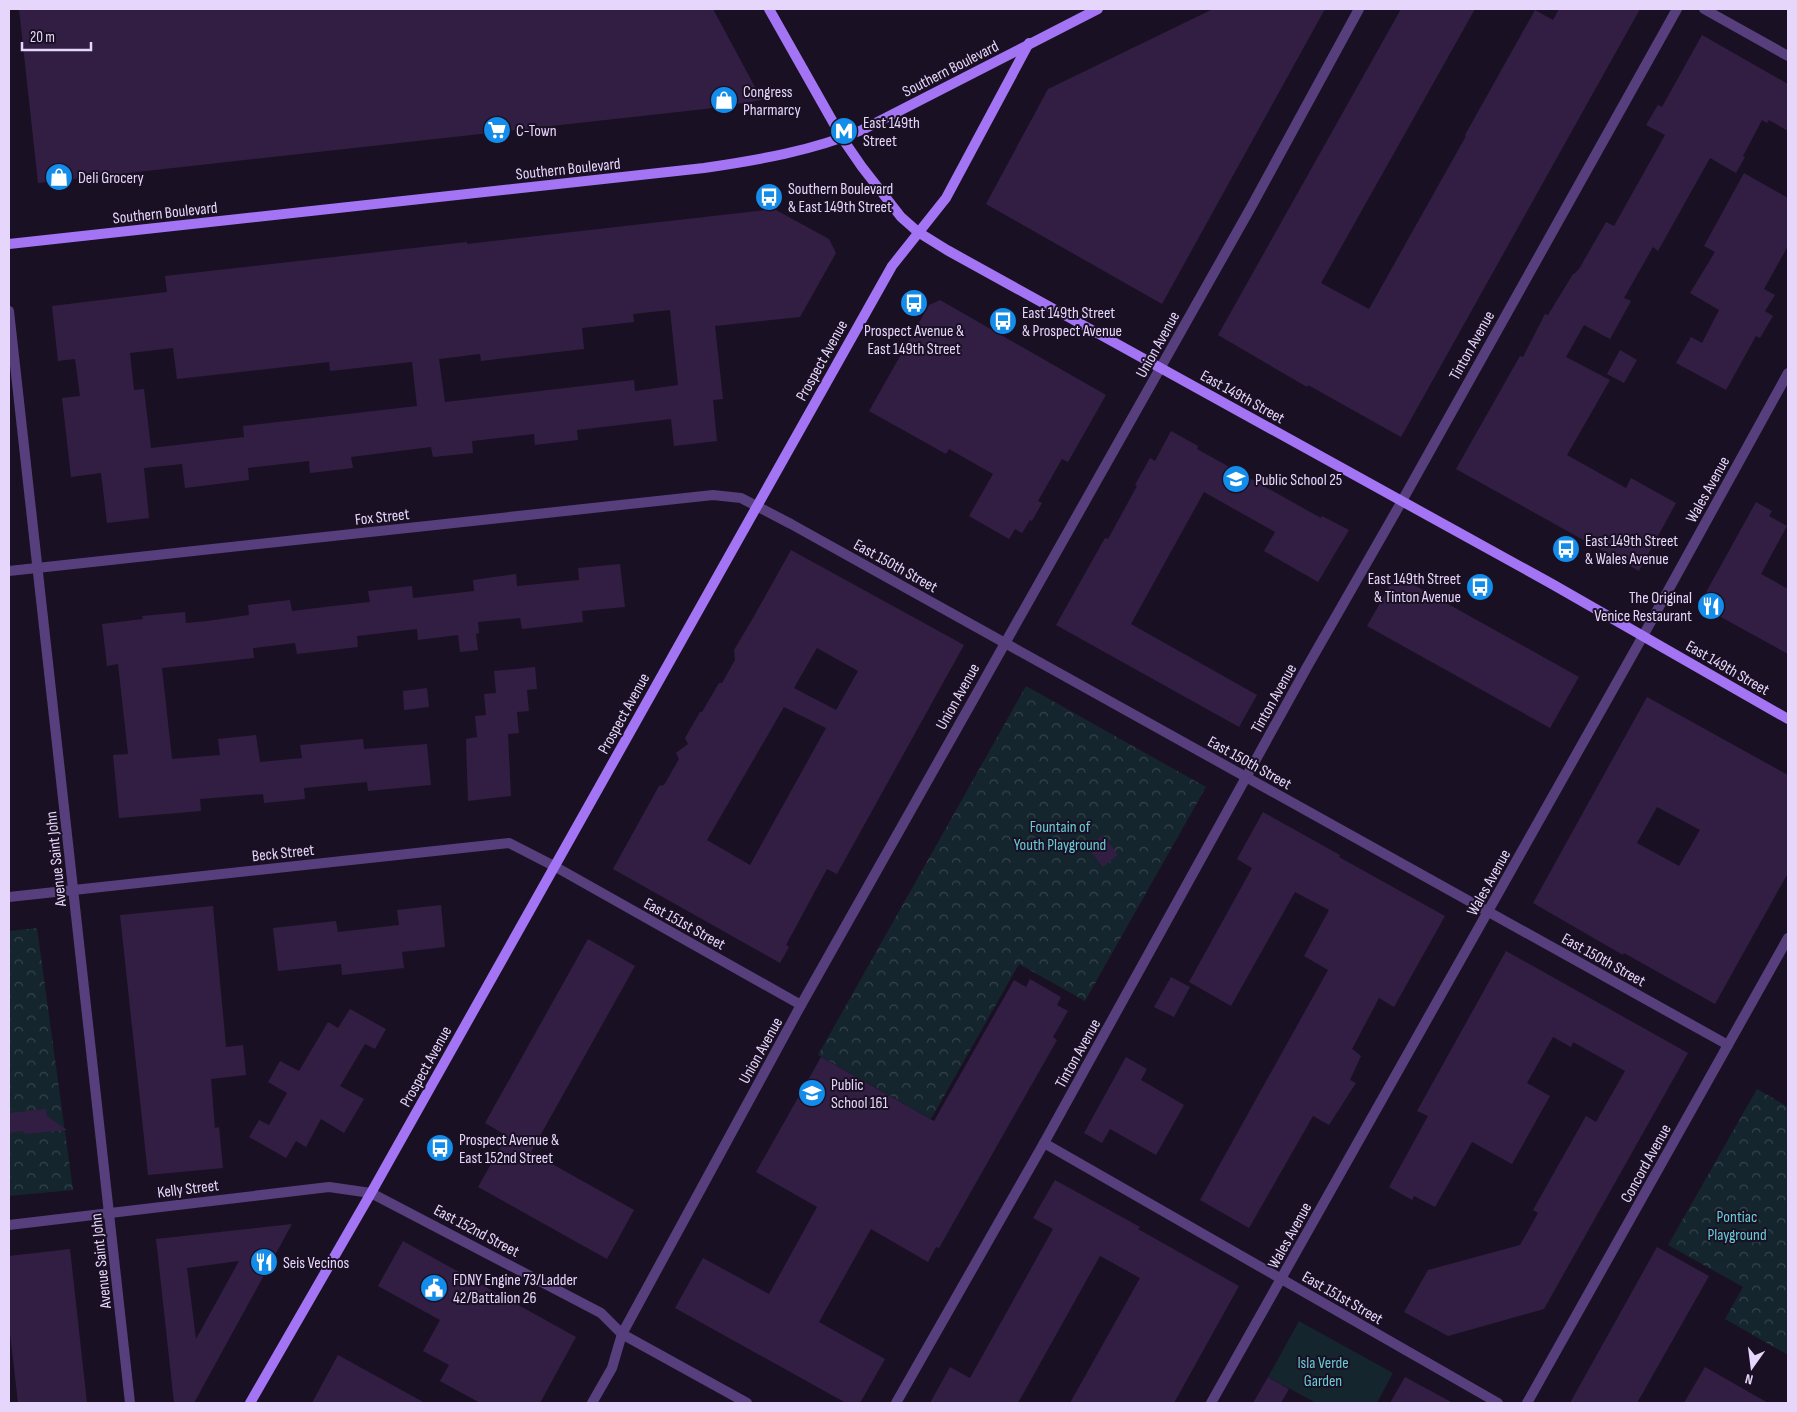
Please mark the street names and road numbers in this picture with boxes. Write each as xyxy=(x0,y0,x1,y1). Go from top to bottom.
street label: Southern Boulevard xyxy=(900,37,1002,102)
street label: Southern Boulevard xyxy=(515,155,621,184)
street label: Southern Boulevard xyxy=(112,199,218,228)
street label: Union Avenue xyxy=(1132,308,1184,381)
street label: Tinton Avenue xyxy=(1445,308,1499,384)
street label: Prospect Avenue xyxy=(792,317,852,404)
street label: East 149th Street xyxy=(1197,366,1288,428)
street label: Wales Avenue xyxy=(1682,453,1734,526)
street label: Fox Street xyxy=(354,505,410,530)
street label: East 150th Street xyxy=(850,535,941,597)
street label: East 149th Street xyxy=(1682,637,1772,700)
street label: Union Avenue xyxy=(932,660,984,733)
street label: Tinton Avenue xyxy=(1247,661,1301,737)
street label: Prospect Avenue xyxy=(594,670,654,757)
street label: East 150th Street xyxy=(1204,732,1295,794)
street label: Avenue Saint John xyxy=(42,810,71,908)
street label: Beck Street xyxy=(251,841,315,866)
street label: Wales Avenue xyxy=(1463,846,1515,919)
street label: East 151st Street xyxy=(640,894,728,955)
street label: East 150th Street xyxy=(1558,929,1649,991)
street label: Union Avenue xyxy=(735,1014,787,1087)
street label: Tinton Avenue xyxy=(1051,1016,1105,1092)
street label: Prospect Avenue xyxy=(396,1023,456,1110)
street label: Concord Avenue xyxy=(1617,1121,1676,1206)
street label: Kelly Street xyxy=(156,1176,220,1203)
street label: Wales Avenue xyxy=(1264,1199,1316,1272)
street label: East 152nd Street xyxy=(430,1201,522,1262)
street label: Avenue Saint John xyxy=(87,1212,116,1310)
street label: East 151st Street xyxy=(1298,1268,1386,1329)

